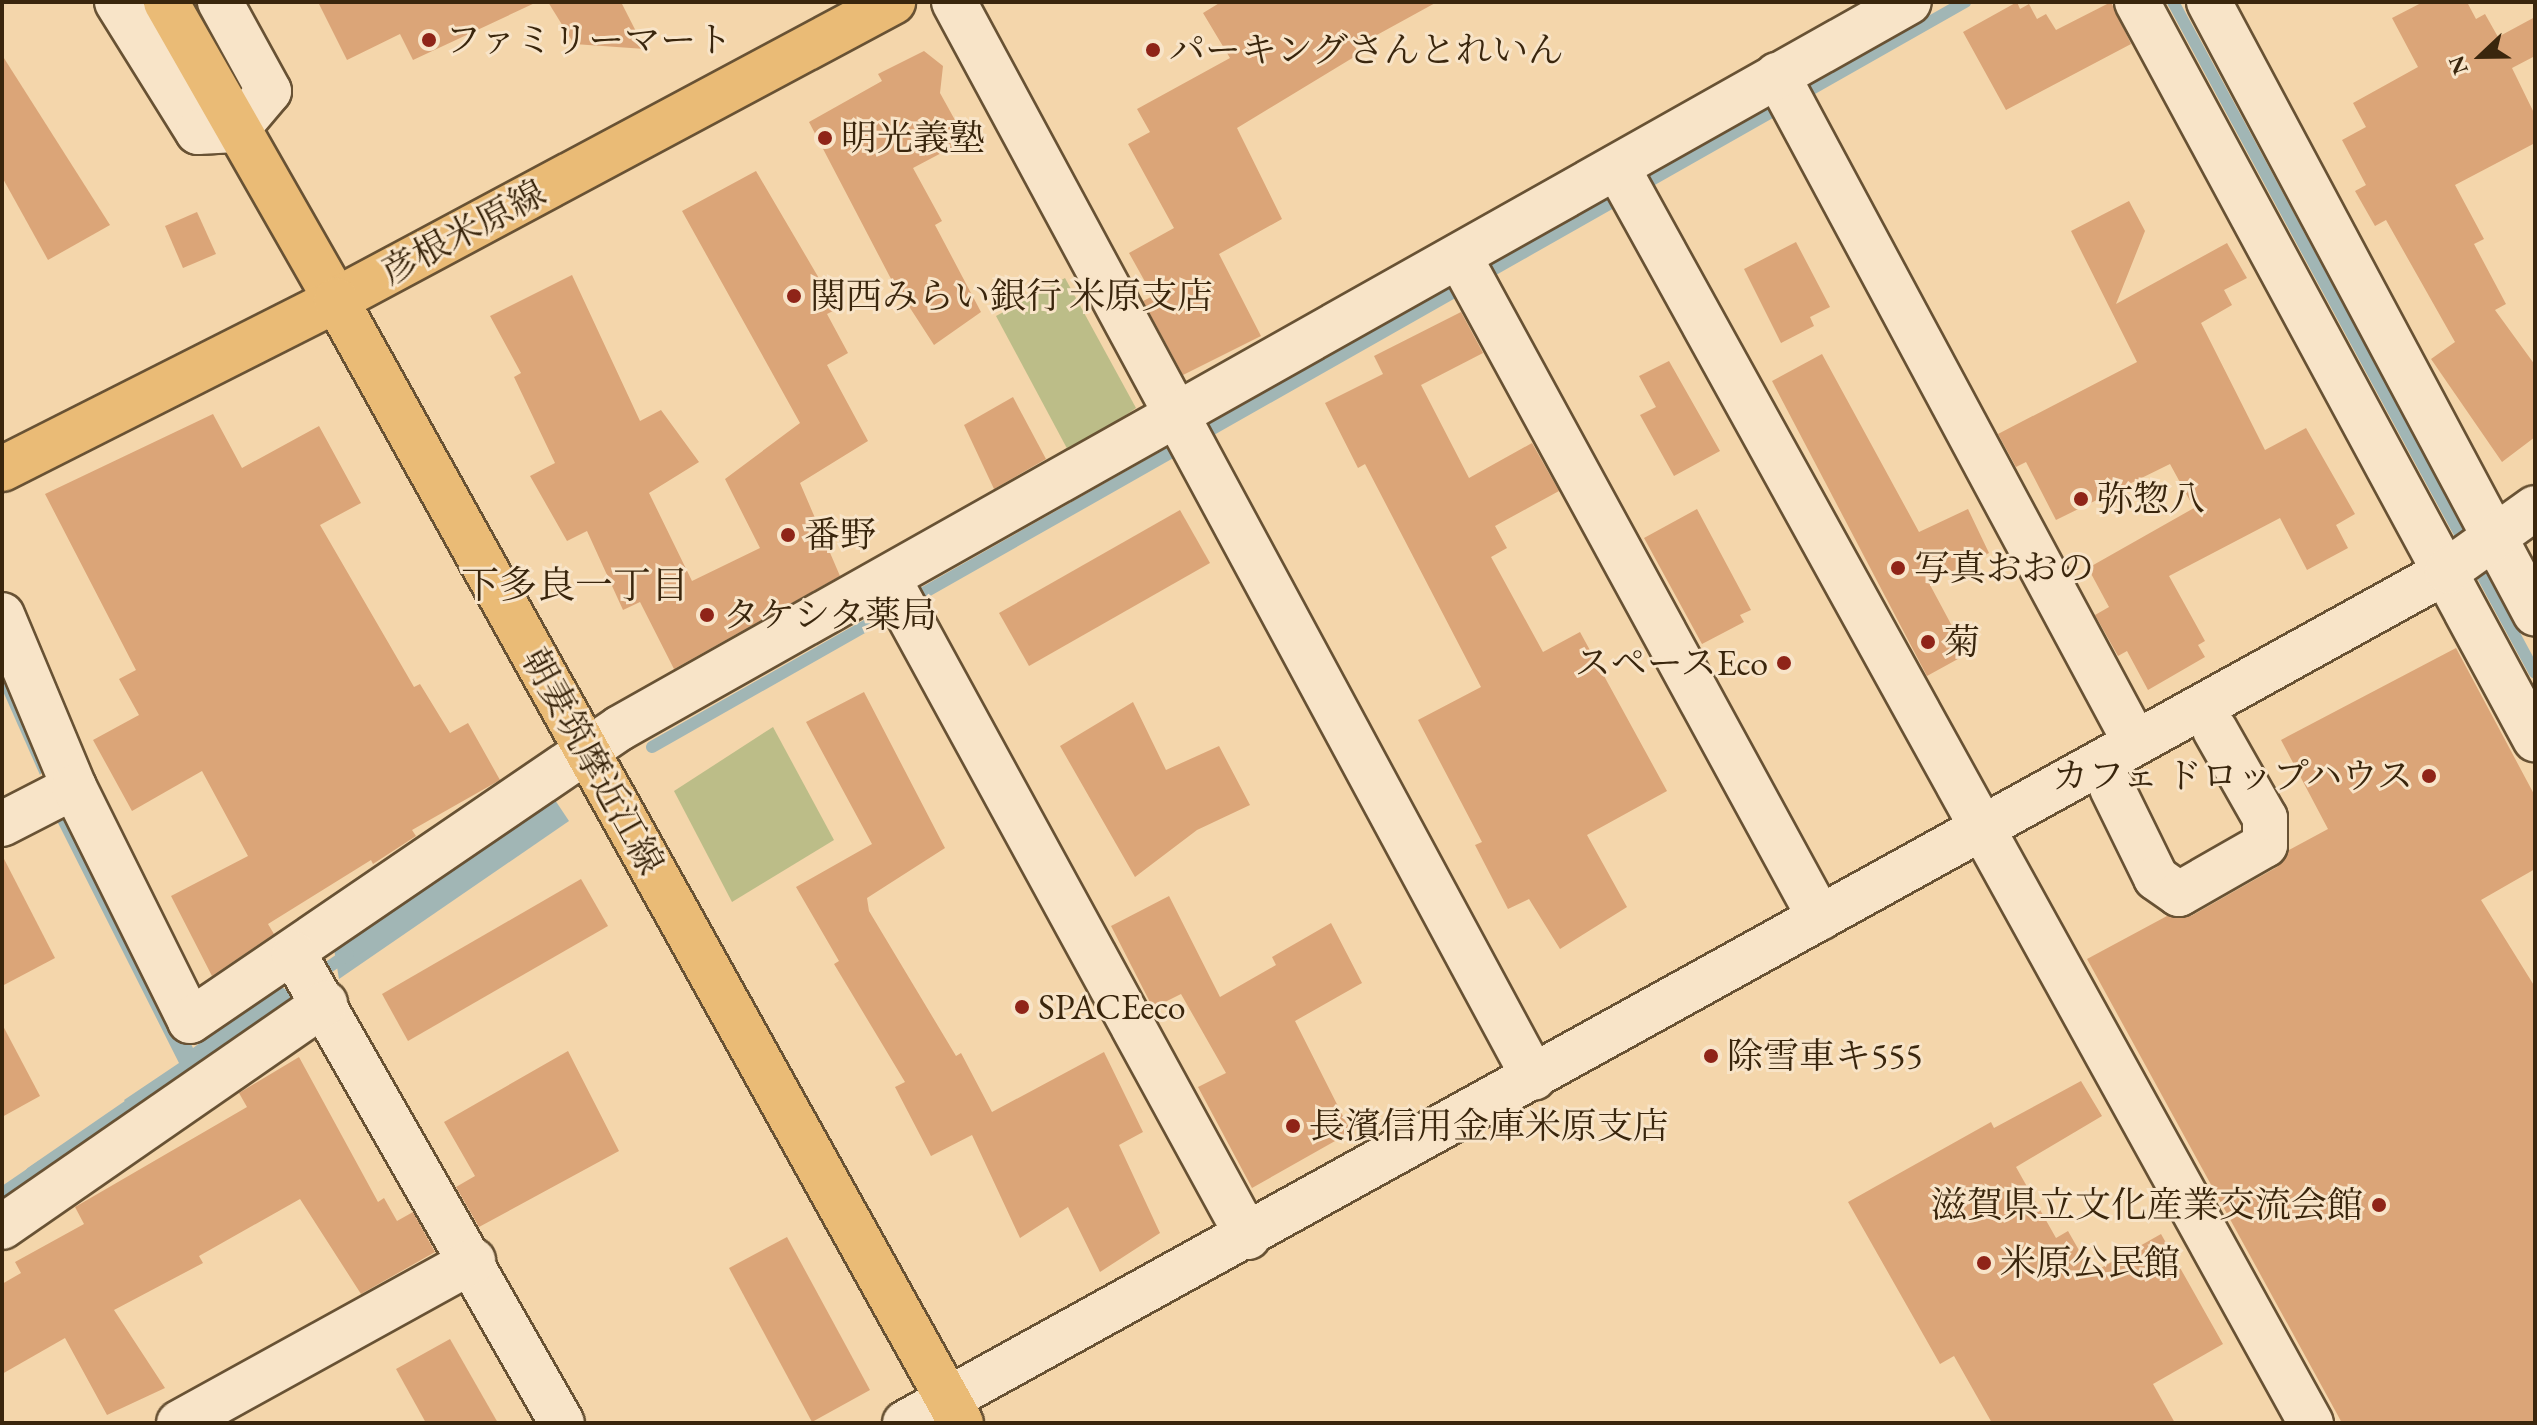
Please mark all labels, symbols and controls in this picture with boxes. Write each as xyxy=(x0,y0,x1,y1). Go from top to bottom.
north arrow xyxy=(2441,16,2521,96)
place label: ファミリーマート xyxy=(445,18,733,62)
place label: パーキングさんとれいん xyxy=(1169,28,1565,72)
marker: ファミリーマート xyxy=(420,31,438,49)
marker: パーキングさんとれいん xyxy=(1144,41,1162,59)
text: N xyxy=(2442,51,2475,79)
place label: 明光義塾 xyxy=(841,116,985,160)
marker: 明光義塾 xyxy=(816,129,834,147)
street label: 彦根米原線 xyxy=(373,171,553,293)
place label: 関西みらい銀行 米原支店 xyxy=(810,274,1213,318)
marker: 関西みらい銀行 米原支店 xyxy=(785,287,803,305)
place label: 弥惣八 xyxy=(2097,477,2205,521)
marker: 弥惣八 xyxy=(2072,490,2090,508)
place label: 番野 xyxy=(804,513,876,557)
marker: 番野 xyxy=(779,526,797,544)
place label: 写真おおの xyxy=(1914,546,2094,590)
marker: 写真おおの xyxy=(1889,559,1907,577)
district label: 下多良一丁目 xyxy=(461,562,689,608)
place label: タケシタ薬局 xyxy=(723,593,939,637)
marker: タケシタ薬局 xyxy=(698,606,716,624)
place label: 菊 xyxy=(1944,620,1980,664)
marker: 菊 xyxy=(1919,633,1937,651)
street label: 朝妻筑摩近江線 xyxy=(513,640,673,882)
place label: スペースEco xyxy=(1573,641,1768,685)
marker: スペースEco xyxy=(1775,654,1793,672)
place label: カフェ ドロップハウス xyxy=(2046,754,2413,798)
marker: カフェ ドロップハウス xyxy=(2420,767,2438,785)
place label: SPACEeco xyxy=(1038,985,1186,1029)
marker: SPACEeco xyxy=(1013,998,1031,1016)
place label: 除雪車キ555 xyxy=(1727,1034,1923,1078)
marker: 除雪車キ555 xyxy=(1702,1047,1720,1065)
place label: 長濱信用金庫米原支店 xyxy=(1309,1104,1669,1148)
marker: 長濱信用金庫米原支店 xyxy=(1284,1117,1302,1135)
place label: 滋賀県立文化産業交流会館 xyxy=(1931,1183,2363,1227)
marker: 滋賀県立文化産業交流会館 xyxy=(2370,1196,2388,1214)
place label: 米原公民館 xyxy=(2000,1241,2180,1285)
marker: 米原公民館 xyxy=(1975,1254,1993,1272)

